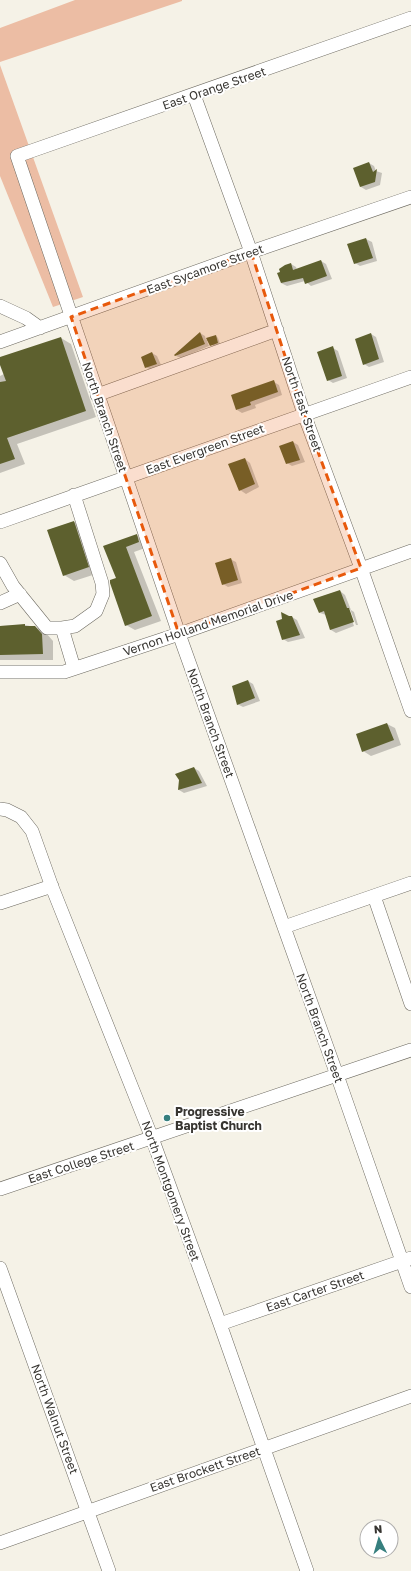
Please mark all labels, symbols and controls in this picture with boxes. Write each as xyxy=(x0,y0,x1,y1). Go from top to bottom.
street label: East Orange Street xyxy=(160,63,268,113)
street label: East Sycamore Street xyxy=(144,241,266,297)
street label: North East Street xyxy=(279,354,325,454)
street label: North Branch Street xyxy=(79,360,131,474)
street label: East Evergreen Street xyxy=(144,420,267,477)
street label: Vernon Holland Memorial Drive xyxy=(121,587,295,659)
street label: North Branch Street xyxy=(184,666,238,780)
street label: North Branch Street xyxy=(293,971,347,1085)
place label: Progressive Baptist Church xyxy=(175,1104,262,1133)
marker: Progressive Baptist Church xyxy=(162,1113,172,1123)
street label: North Montgomery Street xyxy=(139,1119,203,1263)
street label: East College Street xyxy=(26,1138,136,1186)
street label: East Carter Street xyxy=(264,1267,366,1315)
street label: North Walnut Street xyxy=(28,1362,82,1476)
street label: East Brockett Street xyxy=(148,1443,262,1495)
north arrow xyxy=(359,1519,399,1559)
text: N xyxy=(373,1522,383,1535)

